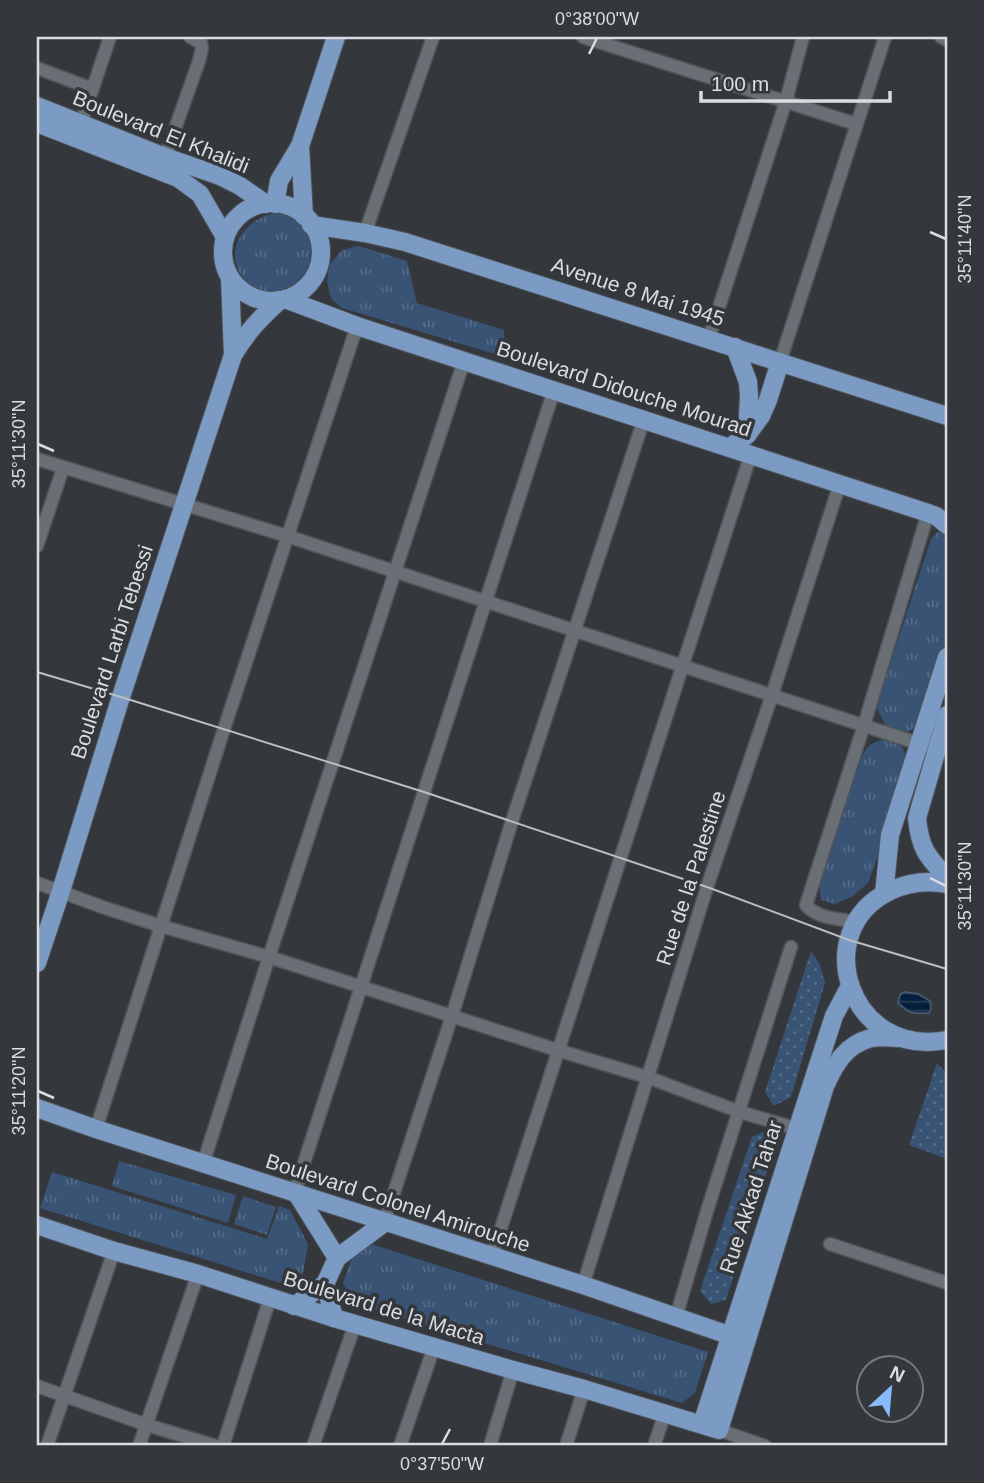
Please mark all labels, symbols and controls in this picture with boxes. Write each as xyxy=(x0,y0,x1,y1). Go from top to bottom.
text: 0°38'00"W xyxy=(555,9,639,29)
scale bar xyxy=(701,60,890,104)
text: 100 m xyxy=(711,72,769,95)
street label: Boulevard El Khalidi xyxy=(70,86,253,177)
text: 35°11'40"N xyxy=(955,195,975,283)
street label: Avenue 8 Mai 1945 xyxy=(549,253,728,330)
street label: Boulevard Didouche Mourad xyxy=(494,336,754,441)
text: 35°11'30"N xyxy=(9,400,29,488)
street label: Boulevard Larbi Tebessi xyxy=(66,542,157,762)
street label: Rue de la Palestine xyxy=(651,788,730,968)
text: 35°11'30"N xyxy=(955,842,975,930)
text: 35°11'20"N xyxy=(9,1047,29,1135)
street label: Rue Akkad Tahar xyxy=(715,1117,786,1276)
street label: Boulevard Colonel Amirouche xyxy=(263,1149,533,1256)
street label: Boulevard de la Macta xyxy=(281,1266,488,1349)
north arrow xyxy=(855,1354,925,1424)
text: N xyxy=(886,1362,908,1387)
text: 0°37'50"W xyxy=(400,1454,484,1474)

